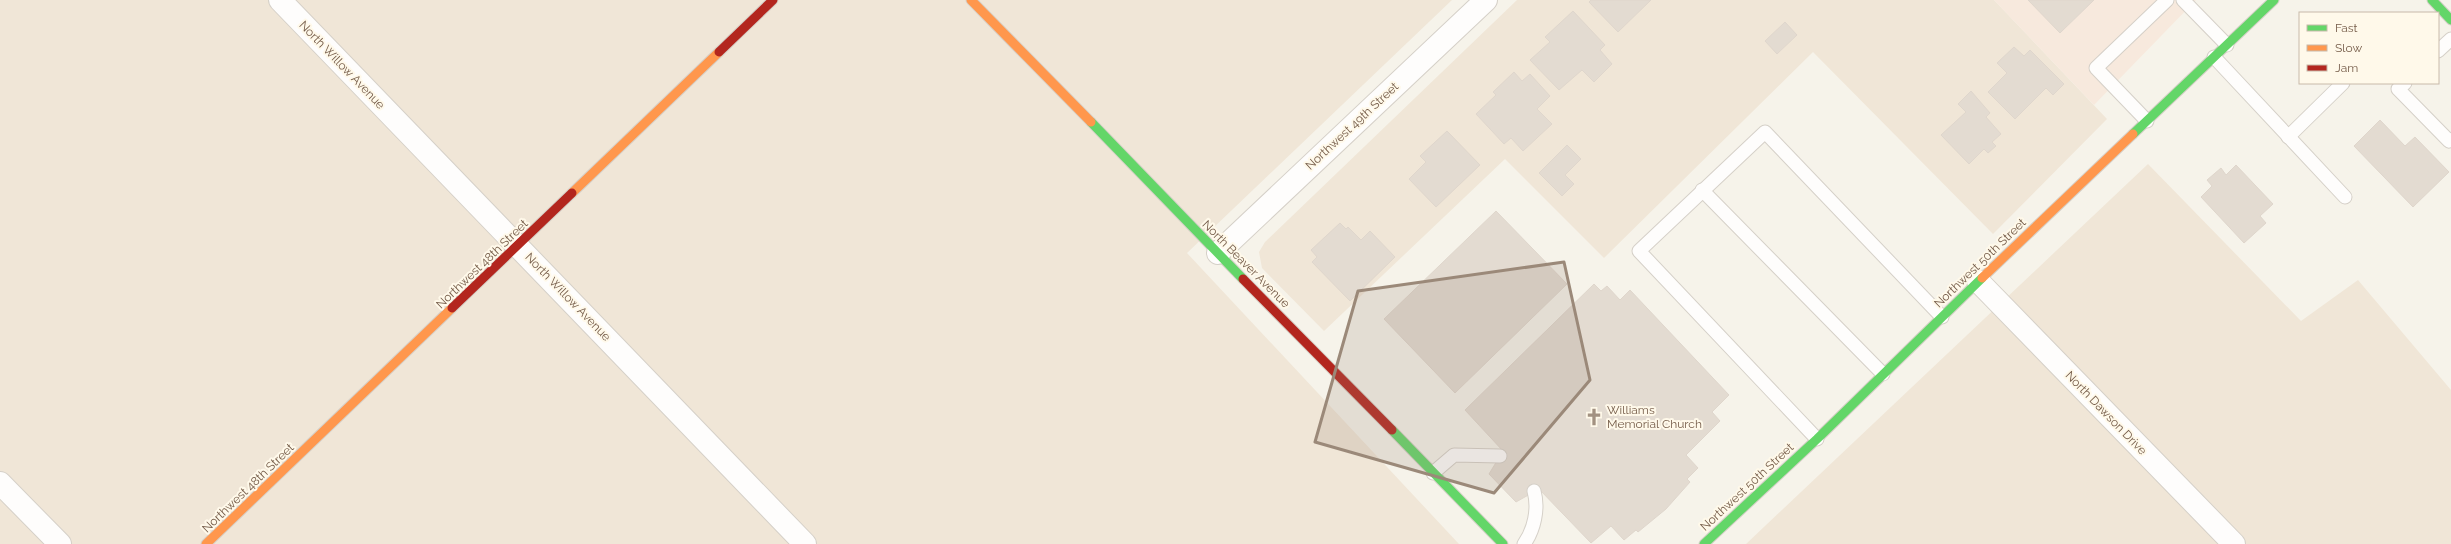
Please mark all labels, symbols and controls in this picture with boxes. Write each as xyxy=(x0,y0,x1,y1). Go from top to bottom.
legend xyxy=(2299,12,2439,84)
street label: North Willow Avenue xyxy=(296,18,388,112)
text: Fast xyxy=(2335,21,2358,35)
text: Slow xyxy=(2335,41,2362,55)
text: Jam xyxy=(2335,61,2358,75)
street label: Northwest 49th Street xyxy=(1303,79,1401,173)
street label: Northwest 50th Street xyxy=(1931,216,2029,310)
street label: Northwest 48th Street xyxy=(433,217,531,311)
street label: North Beaver Avenue xyxy=(1199,217,1293,311)
street label: North Willow Avenue xyxy=(522,250,614,344)
street label: North Dawson Drive xyxy=(2063,368,2149,458)
place label: Williams Memorial Church xyxy=(1607,403,1702,431)
church icon: Williams Memorial Church xyxy=(1584,407,1604,427)
street label: Northwest 50th Street xyxy=(1698,440,1796,534)
street label: Northwest 48th Street xyxy=(199,441,297,535)

